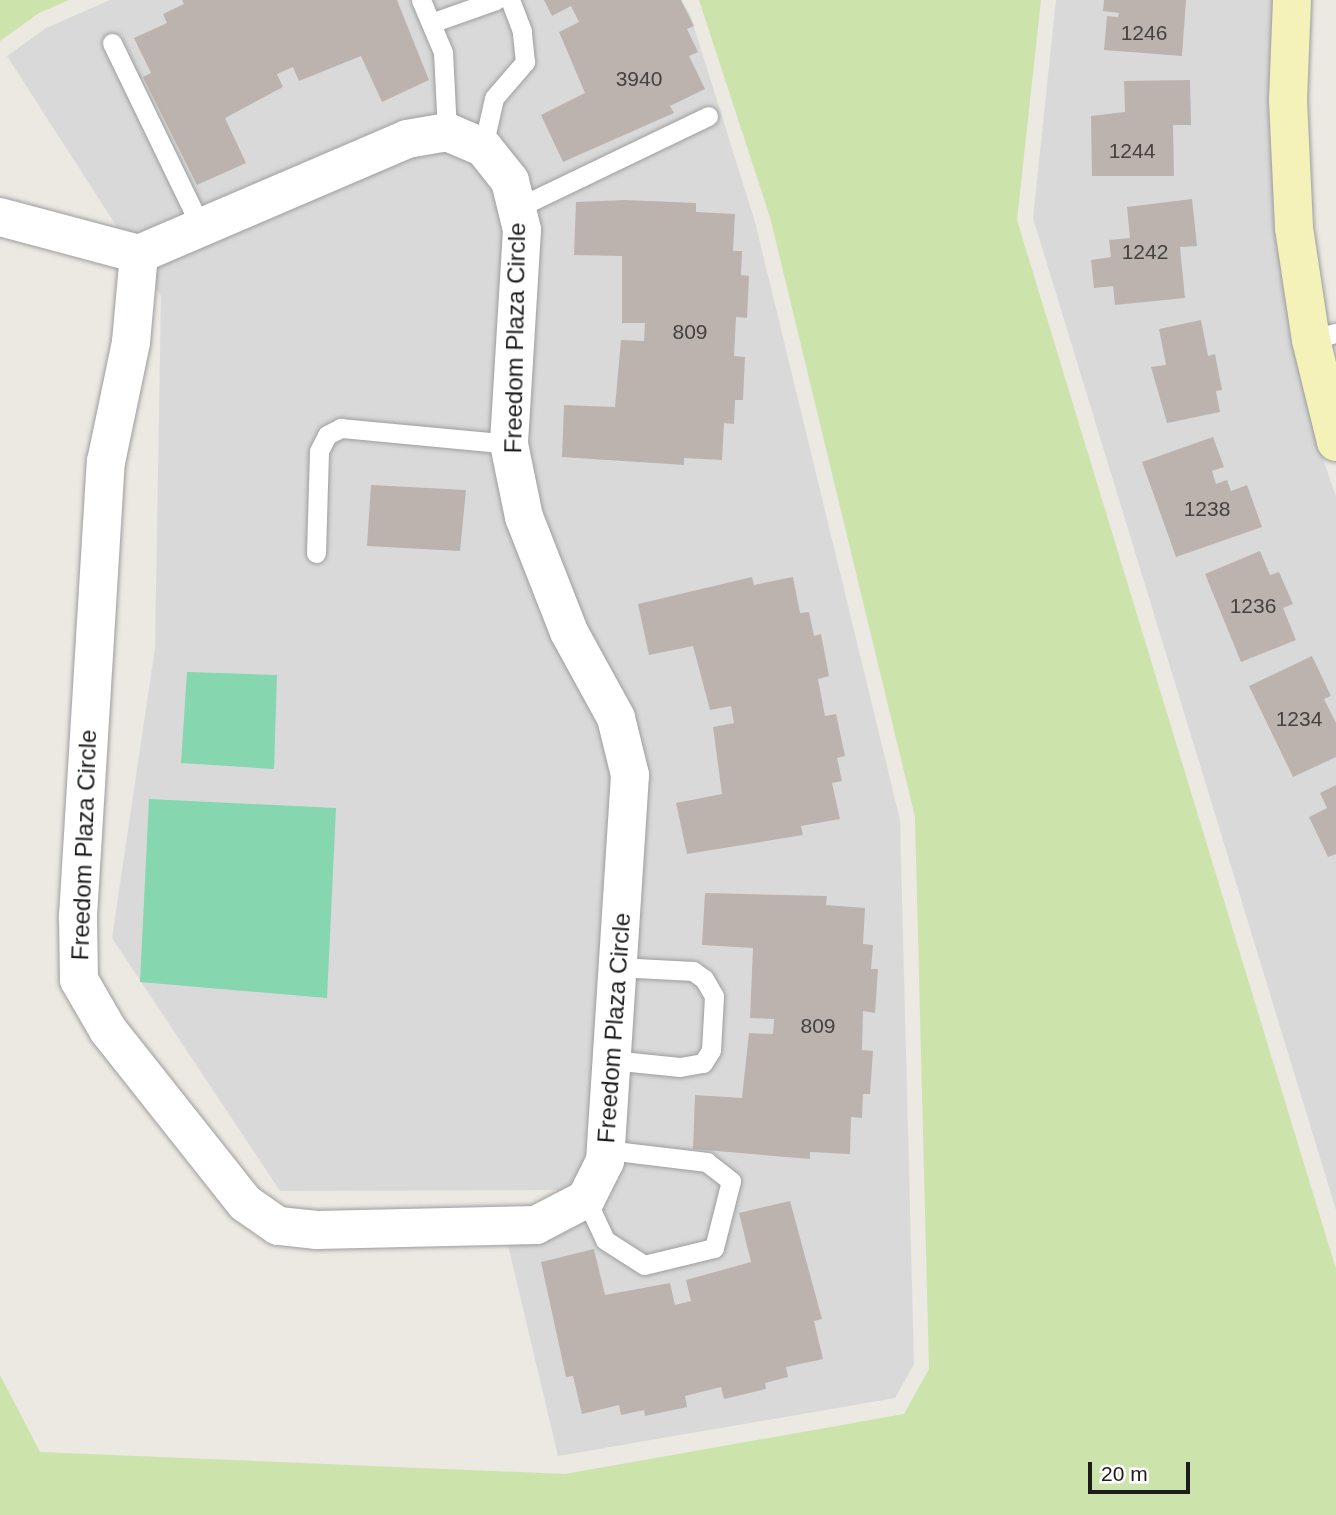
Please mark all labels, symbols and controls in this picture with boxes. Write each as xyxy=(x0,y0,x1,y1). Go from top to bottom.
house number: 1246 xyxy=(1121,20,1167,46)
house number: 3940 xyxy=(616,66,662,92)
house number: 1244 xyxy=(1109,138,1155,164)
street label: Freedom Plaza Circle xyxy=(499,222,531,454)
house number: 1242 xyxy=(1122,239,1168,265)
house number: 809 xyxy=(672,319,708,345)
house number: 1238 xyxy=(1184,496,1230,522)
house number: 1236 xyxy=(1230,593,1276,619)
house number: 1234 xyxy=(1276,706,1322,732)
street label: Freedom Plaza Circle xyxy=(66,729,102,961)
street label: Freedom Plaza Circle xyxy=(592,912,636,1144)
house number: 809 xyxy=(800,1013,836,1039)
scale bar xyxy=(1091,1448,1192,1492)
text: 20 m xyxy=(1101,1462,1148,1485)

